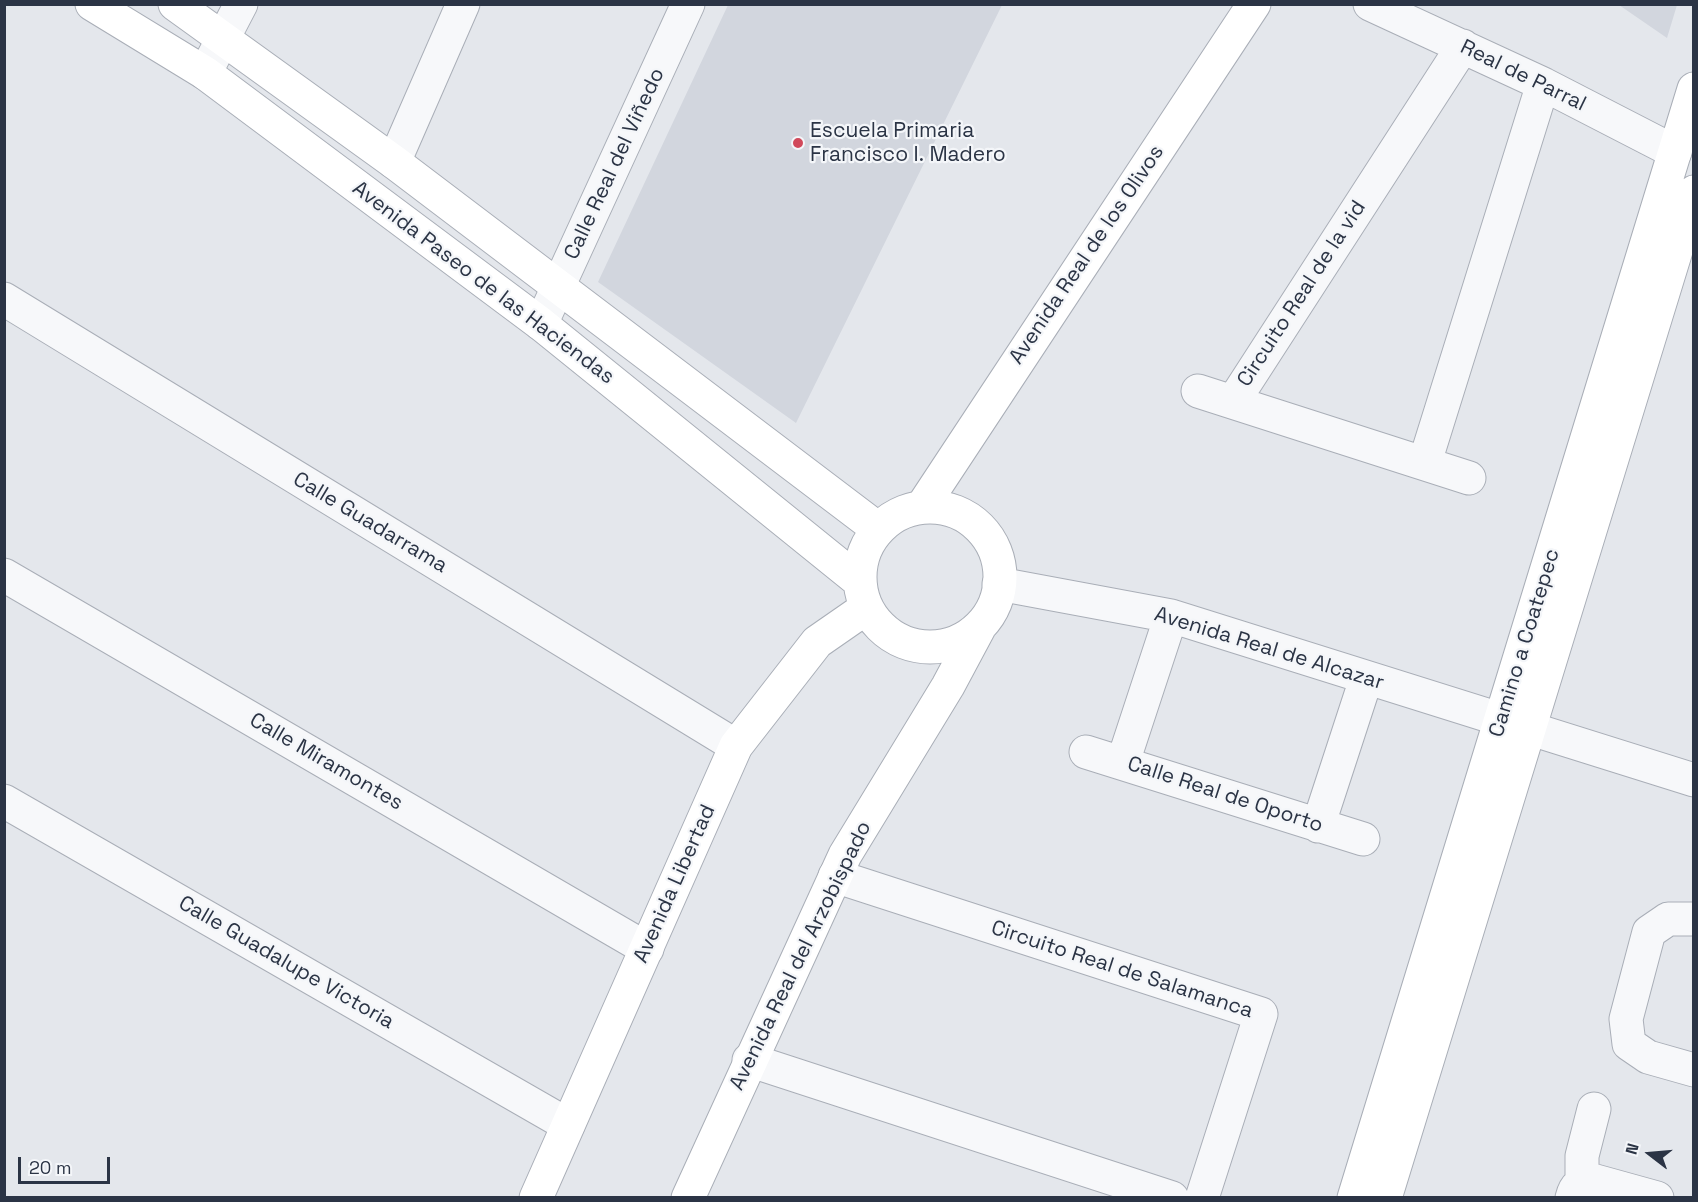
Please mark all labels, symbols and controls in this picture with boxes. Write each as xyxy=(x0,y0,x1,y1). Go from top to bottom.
street label: Real de Parral xyxy=(1456,35,1590,117)
street label: Calle Real del Viñedo xyxy=(560,64,670,264)
place label: Escuela Primaria Francisco I. Madero xyxy=(810,118,1006,168)
marker: Escuela Primaria Francisco I. Madero xyxy=(791,136,805,150)
street label: Avenida Real de los Olivos xyxy=(1004,141,1170,369)
street label: Avenida Paseo de las Haciendas xyxy=(347,176,619,390)
street label: Circuito Real de la vid xyxy=(1232,196,1372,392)
street label: Calle Guadarrama xyxy=(288,467,452,579)
street label: Camino a Coatepec xyxy=(1484,546,1566,740)
street label: Avenida Real de Alcazar xyxy=(1151,602,1387,696)
street label: Calle Miramontes xyxy=(245,708,407,816)
street label: Calle Real de Oporto xyxy=(1124,751,1326,839)
street label: Avenida Libertad xyxy=(629,801,721,967)
street label: Avenida Real del Arzobispado xyxy=(725,817,877,1095)
street label: Calle Guadalupe Victoria xyxy=(174,891,398,1035)
street label: Circuito Real de Salamanca xyxy=(988,916,1256,1024)
north arrow xyxy=(1620,1124,1680,1184)
text: N xyxy=(1621,1141,1644,1157)
scale bar xyxy=(21,1145,112,1183)
text: 20 m xyxy=(29,1156,72,1179)

